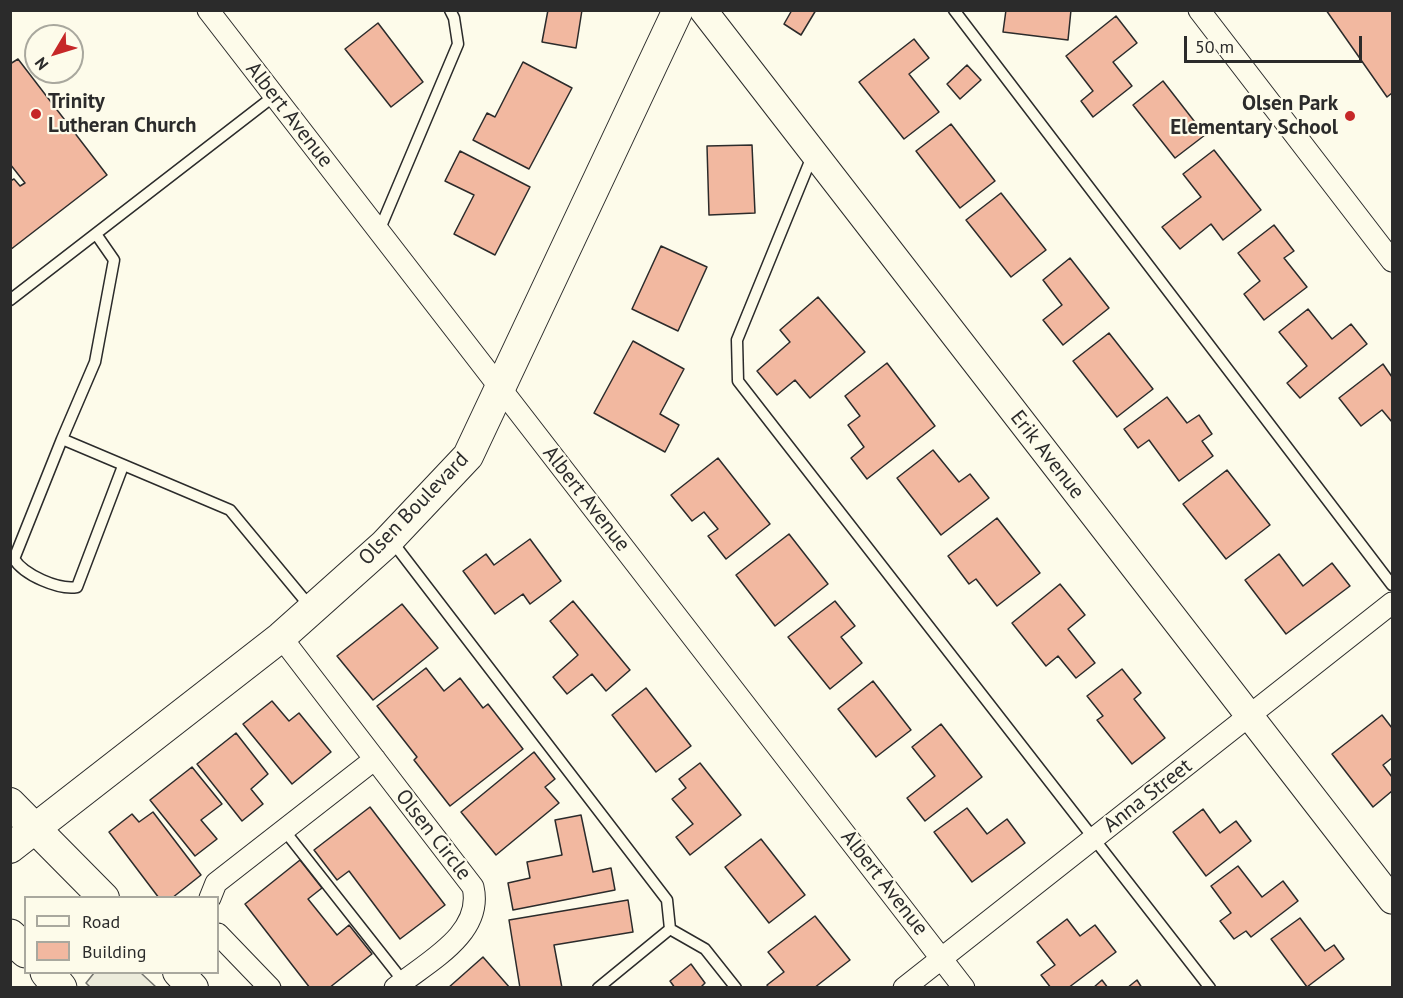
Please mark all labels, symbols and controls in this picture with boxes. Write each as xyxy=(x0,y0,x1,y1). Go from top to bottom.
north arrow xyxy=(24,24,84,84)
scale bar xyxy=(1187,24,1366,62)
text: 50 m xyxy=(1195,35,1234,58)
text: N xyxy=(30,54,53,74)
street label: Albert Avenue xyxy=(240,57,338,173)
place label: Trinity Lutheran Church xyxy=(48,89,196,139)
place label: Olsen Park Elementary School xyxy=(1170,91,1338,141)
marker: Trinity Lutheran Church xyxy=(29,107,43,121)
marker: Olsen Park Elementary School xyxy=(1343,109,1357,123)
street label: Erik Avenue xyxy=(1005,406,1089,504)
street label: Albert Avenue xyxy=(537,441,635,557)
street label: Olsen Boulevard xyxy=(354,447,474,571)
street label: Anna Street xyxy=(1099,754,1197,838)
street label: Olsen Circle xyxy=(390,785,476,885)
street label: Albert Avenue xyxy=(835,825,933,941)
legend xyxy=(24,896,219,974)
text: Road xyxy=(82,910,120,933)
text: Building xyxy=(82,940,146,963)

